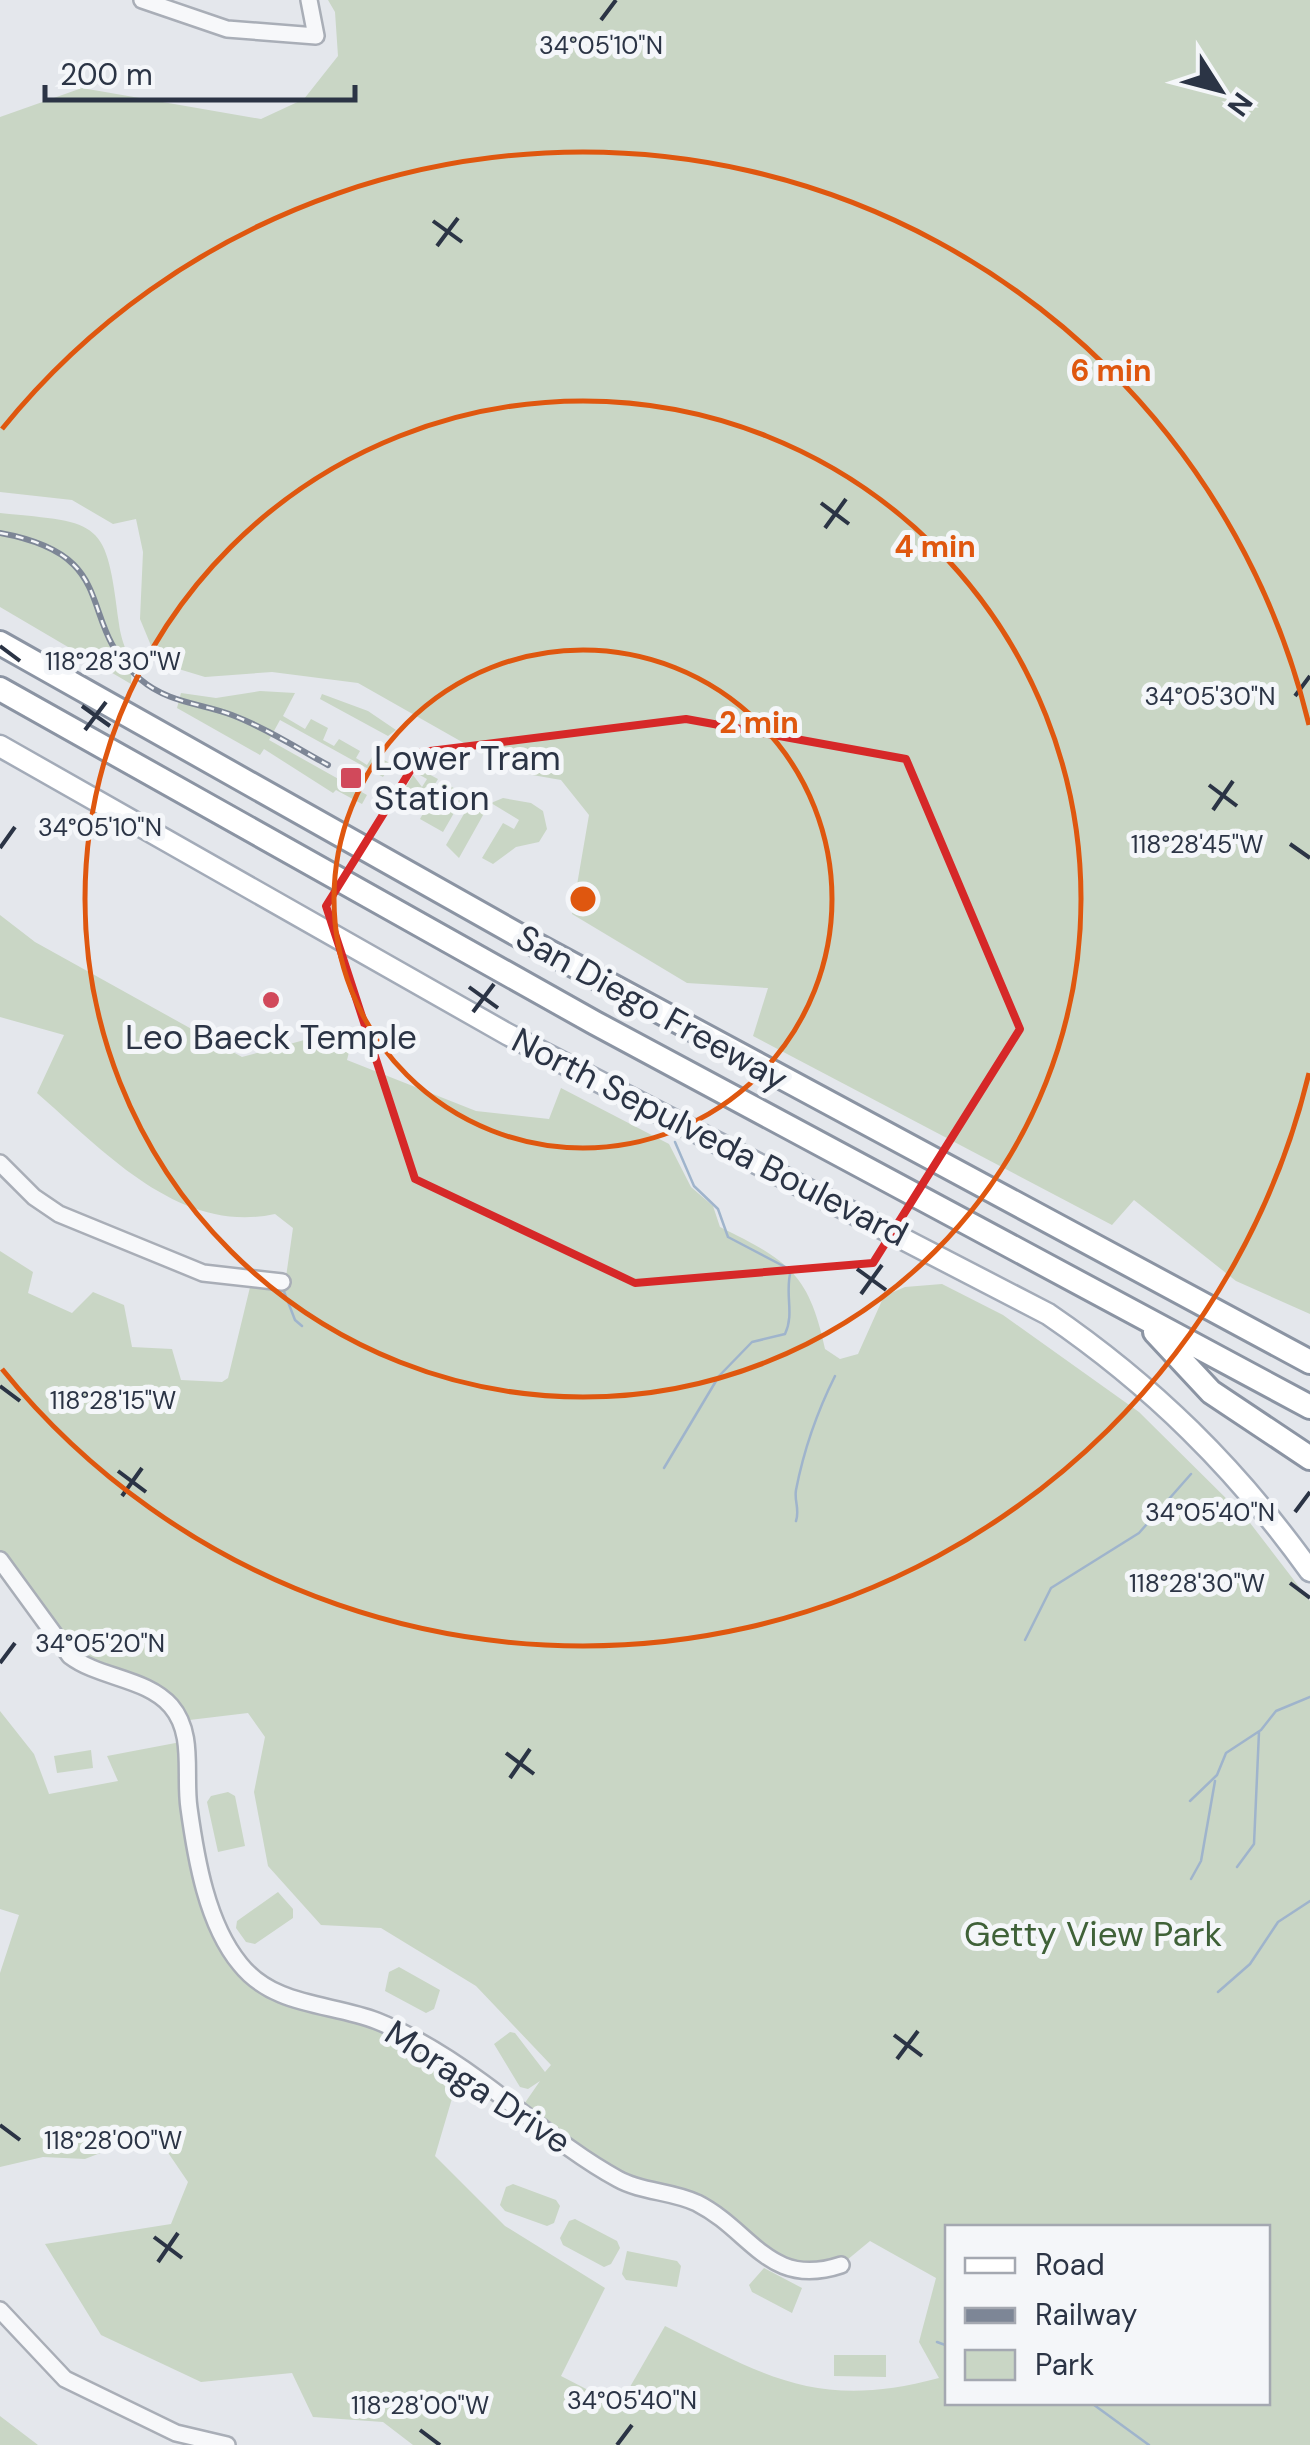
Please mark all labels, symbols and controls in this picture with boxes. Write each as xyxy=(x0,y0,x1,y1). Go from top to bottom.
text: 34°05'10"N xyxy=(539,29,663,62)
scale bar xyxy=(45,40,355,102)
north arrow xyxy=(1170,40,1270,140)
text: 200 m xyxy=(60,55,153,94)
text: N xyxy=(1219,85,1261,124)
text: 6 min xyxy=(1070,351,1152,390)
text: 4 min xyxy=(894,527,976,566)
text: 118°28'30"W xyxy=(45,645,181,678)
text: 34°05'30"N xyxy=(1145,680,1275,713)
text: 2 min xyxy=(719,703,799,742)
place label: Lower Tram Station xyxy=(374,735,561,821)
marker: Lower Tram Station xyxy=(338,765,364,791)
text: 34°05'10"N xyxy=(38,811,162,844)
text: 118°28'45"W xyxy=(1131,828,1263,861)
centre of rings xyxy=(565,881,601,917)
street label: San Diego Freeway xyxy=(508,914,796,1102)
marker: Leo Baeck Temple xyxy=(260,989,282,1011)
place label: Leo Baeck Temple xyxy=(125,1014,417,1060)
street label: North Sepulveda Boulevard xyxy=(504,1017,916,1257)
text: 118°28'15"W xyxy=(50,1384,176,1417)
text: 34°05'40"N xyxy=(1145,1496,1275,1529)
text: 118°28'30"W xyxy=(1129,1567,1265,1600)
text: 34°05'20"N xyxy=(35,1627,165,1660)
park label: Getty View Park xyxy=(964,1911,1222,1957)
street label: Moraga Drive xyxy=(376,2010,580,2164)
text: 118°28'00"W xyxy=(44,2124,182,2157)
legend xyxy=(945,2225,1270,2405)
text: Road xyxy=(1035,2245,1105,2284)
text: Railway xyxy=(1035,2295,1138,2334)
text: Park xyxy=(1035,2345,1094,2384)
text: 34°05'40"N xyxy=(567,2384,697,2417)
text: 118°28'00"W xyxy=(351,2389,489,2422)

